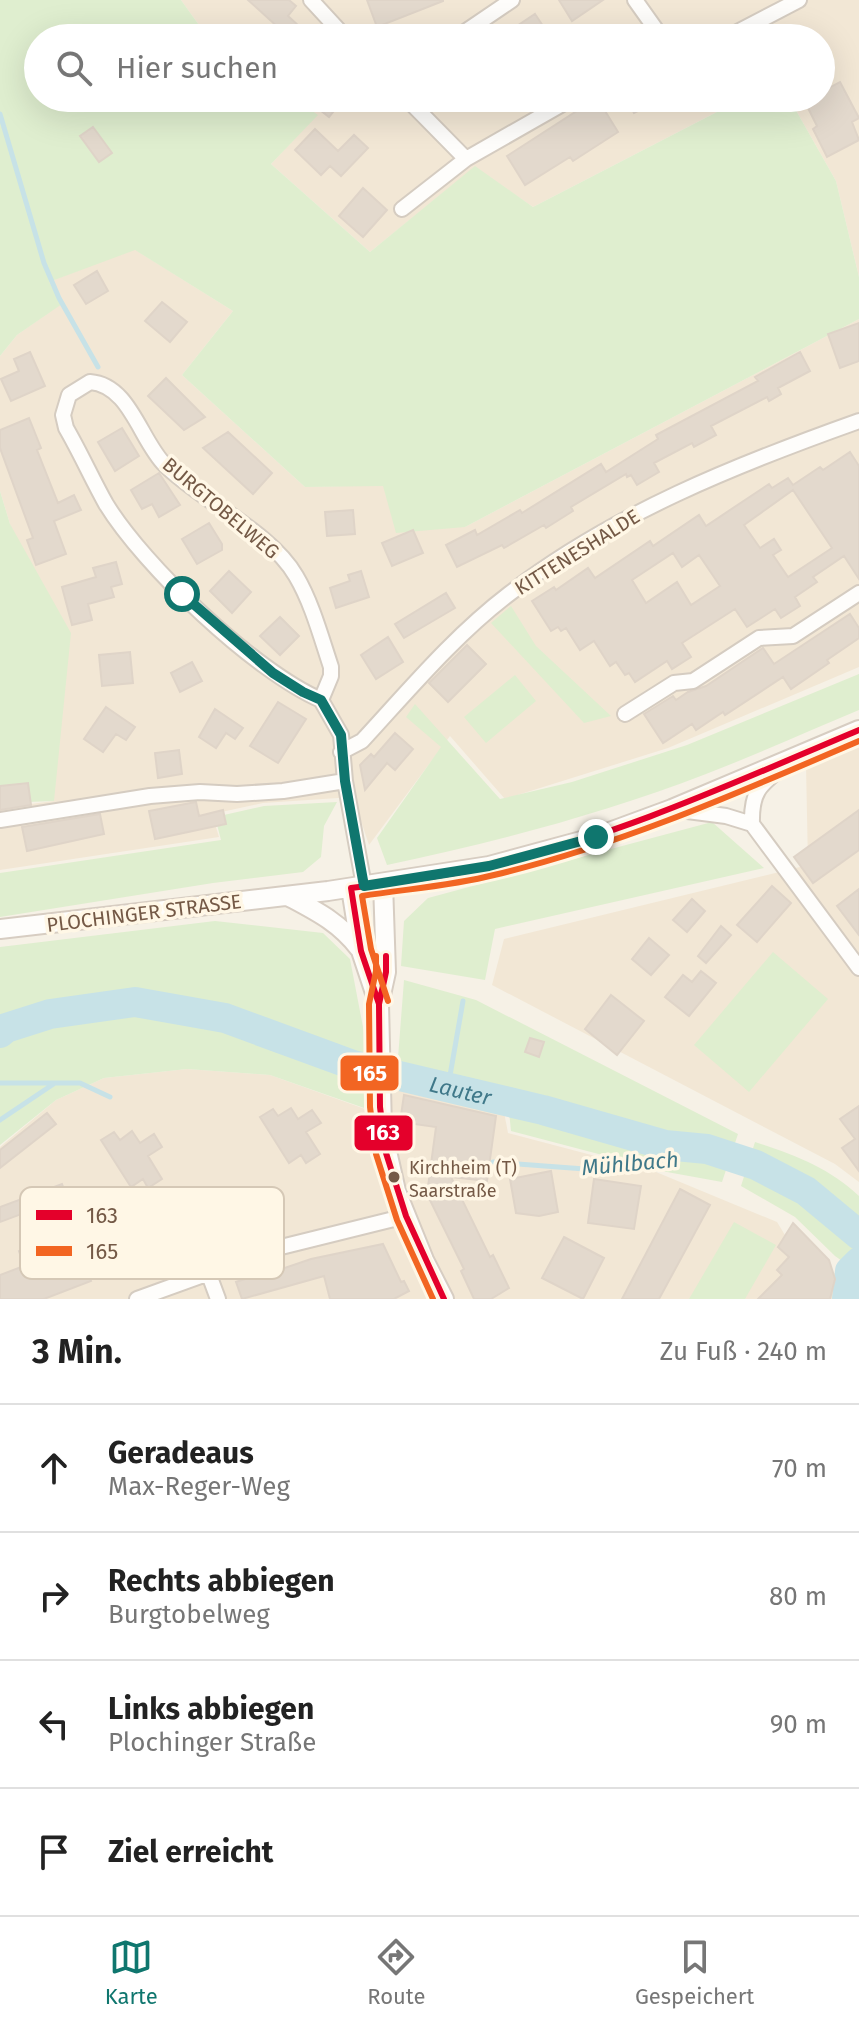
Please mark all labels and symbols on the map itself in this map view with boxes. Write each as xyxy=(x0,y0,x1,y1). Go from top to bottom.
street label: BURGTOBELWEG xyxy=(158,452,284,564)
street label: KITTENESHALDE xyxy=(510,504,644,600)
route start xyxy=(164,576,200,612)
route end xyxy=(578,819,614,855)
street label: PLOCHINGER STRASSE xyxy=(45,889,243,937)
line badge: 165 xyxy=(339,1054,400,1092)
text: 165 xyxy=(353,1060,387,1087)
water label: Lauter xyxy=(427,1071,495,1111)
line badge: 163 xyxy=(353,1114,414,1152)
text: 163 xyxy=(366,1119,400,1146)
water label: Mühlbach xyxy=(580,1146,680,1181)
place label: Kirchheim (T) Saarstraße xyxy=(409,1157,517,1202)
marker: Kirchheim (T) Saarstraße xyxy=(386,1169,402,1185)
legend xyxy=(20,1187,284,1279)
text: 163 xyxy=(86,1202,118,1229)
text: 165 xyxy=(86,1238,118,1265)

